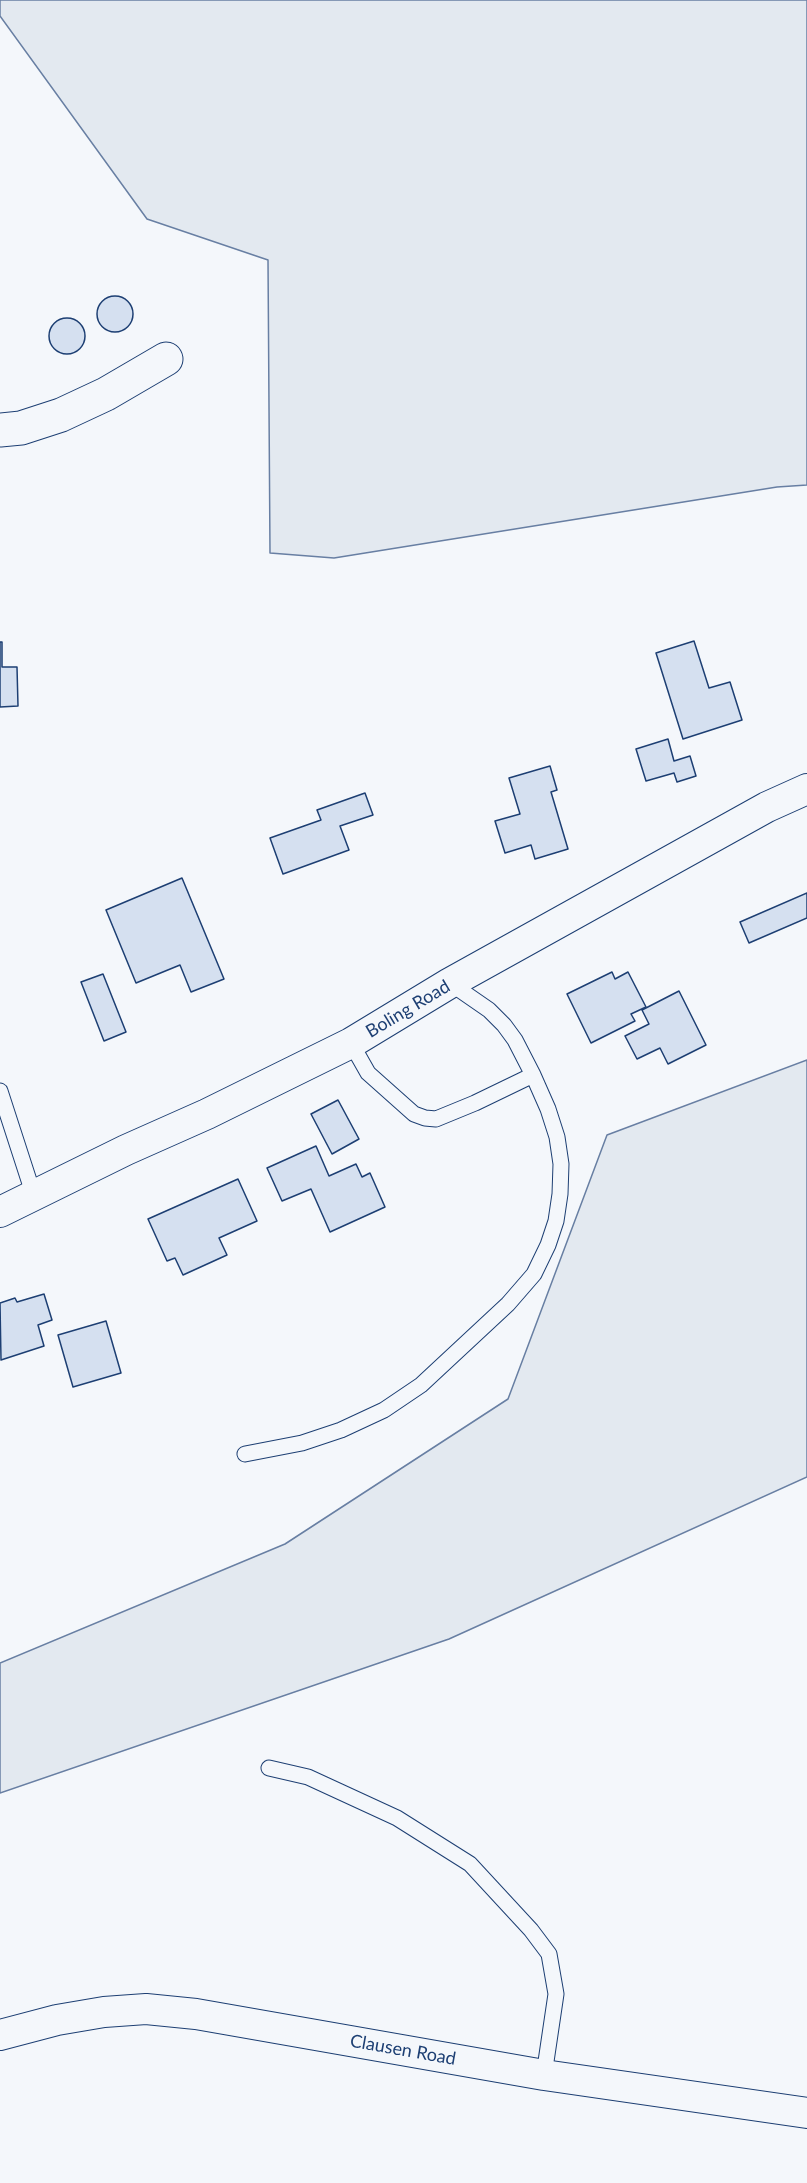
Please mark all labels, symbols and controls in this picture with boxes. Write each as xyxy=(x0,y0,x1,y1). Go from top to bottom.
street label: Boling Road xyxy=(362,975,454,1043)
street label: Clausen Road xyxy=(348,2030,458,2070)

